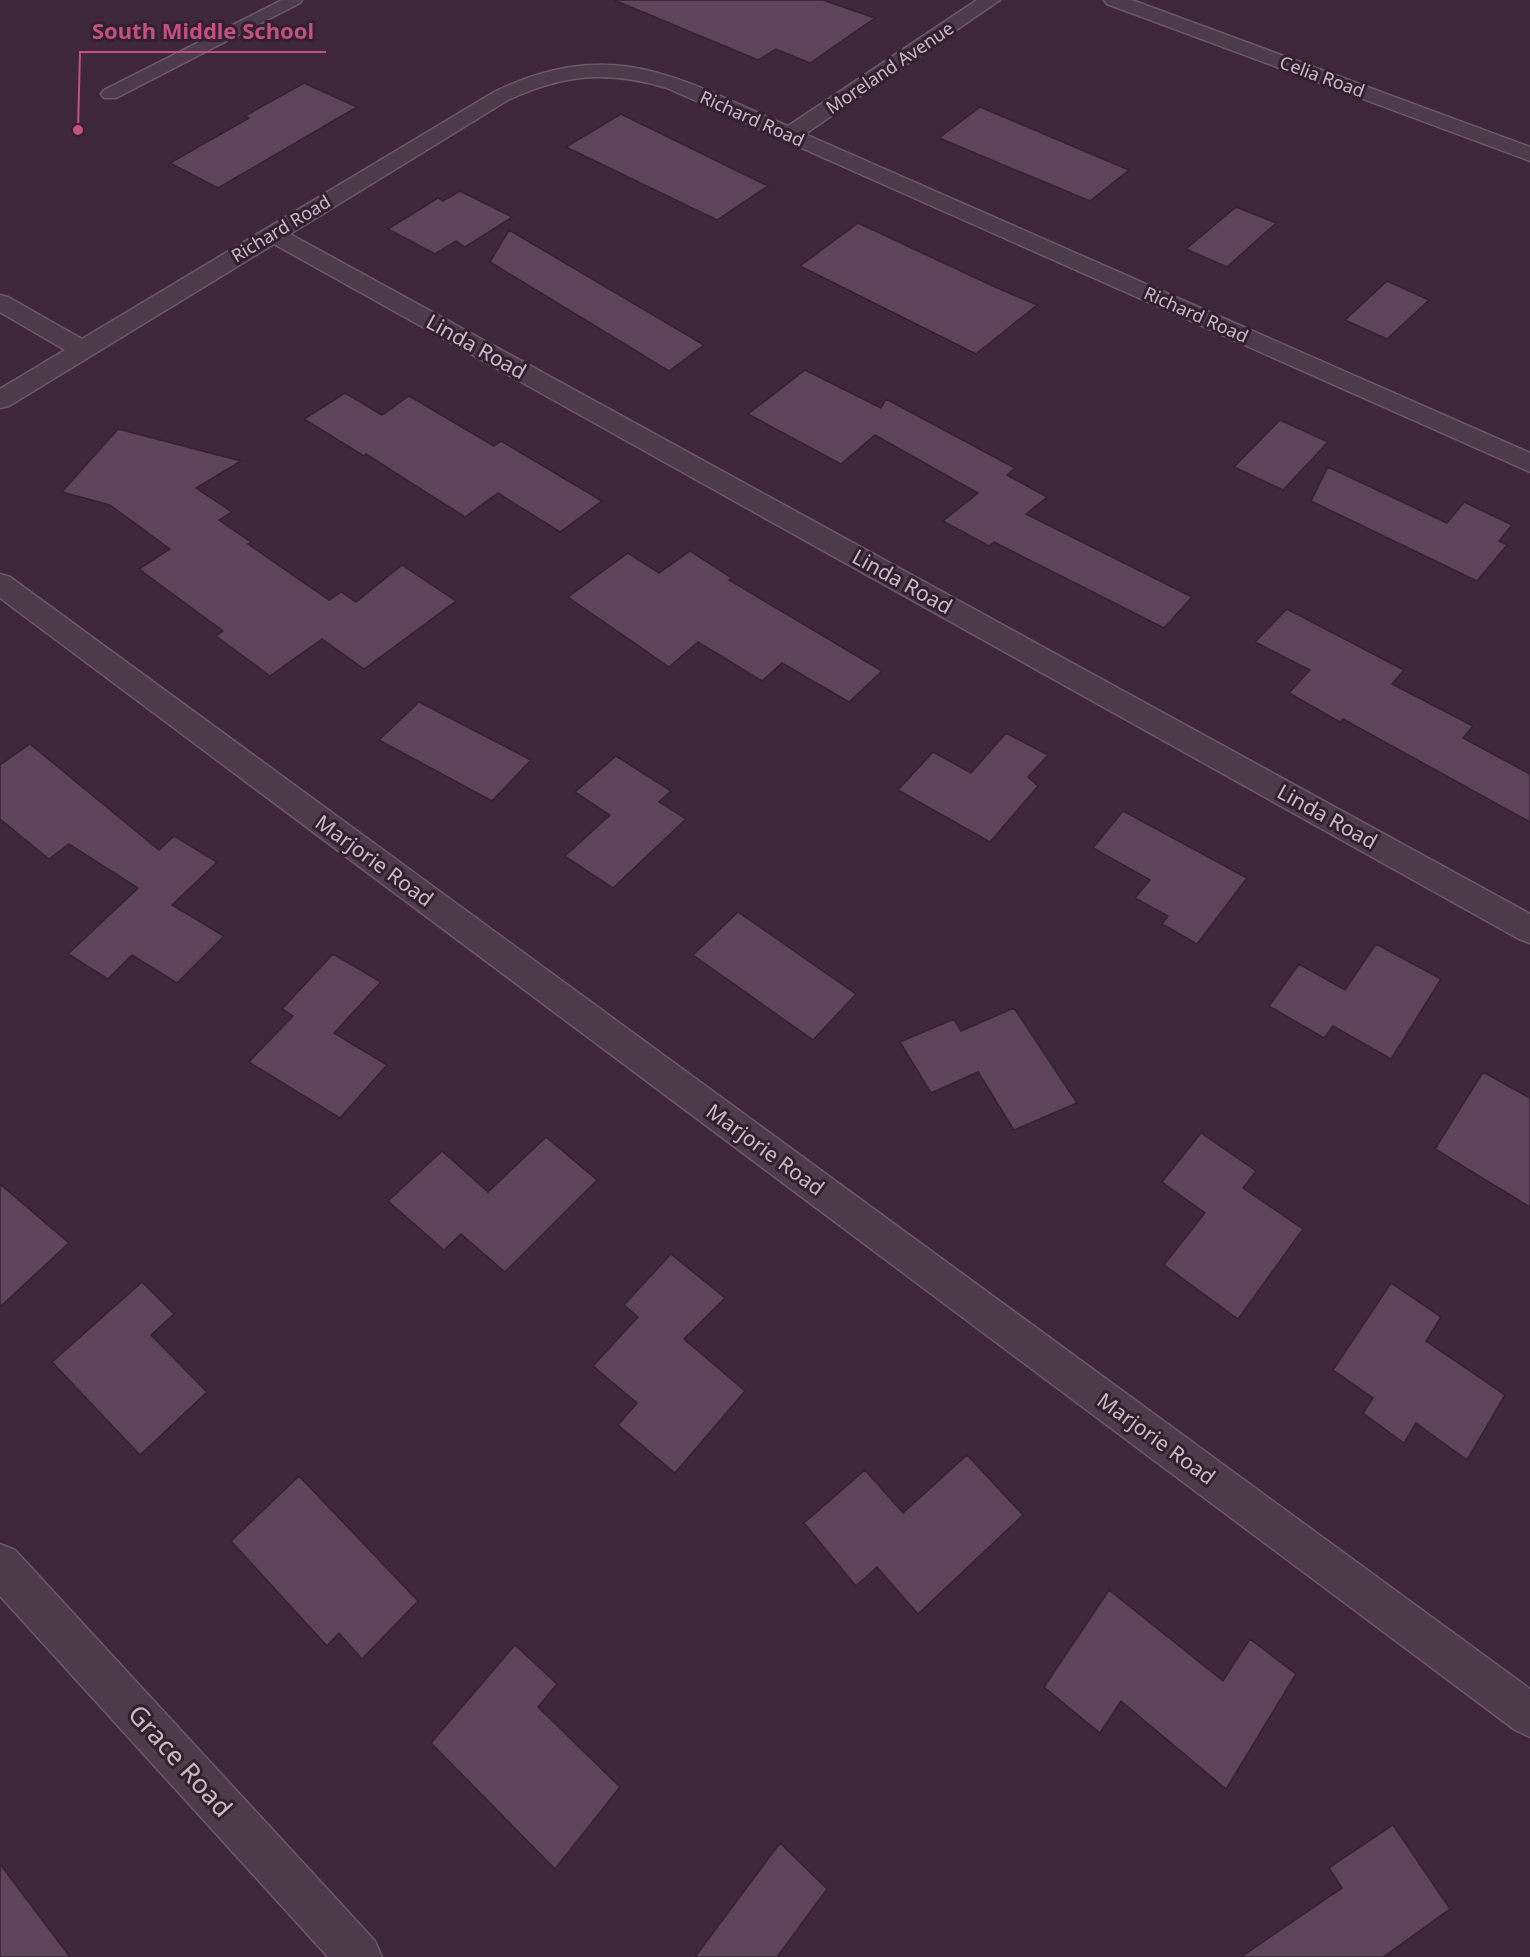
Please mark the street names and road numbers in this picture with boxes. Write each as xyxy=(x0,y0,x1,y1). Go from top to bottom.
street label: Moreland Avenue xyxy=(821,15,958,119)
street label: Celia Road xyxy=(1276,50,1368,103)
street label: Richard Road xyxy=(696,84,808,152)
street label: Richard Road xyxy=(226,189,335,267)
street label: Richard Road xyxy=(1140,280,1252,348)
street label: Linda Road xyxy=(422,307,531,385)
street label: Linda Road xyxy=(848,542,957,620)
street label: Linda Road xyxy=(1273,777,1382,855)
street label: Marjorie Road xyxy=(310,808,439,913)
street label: Marjorie Road xyxy=(701,1097,830,1202)
street label: Marjorie Road xyxy=(1092,1386,1221,1491)
street label: Grace Road xyxy=(120,1696,241,1824)

